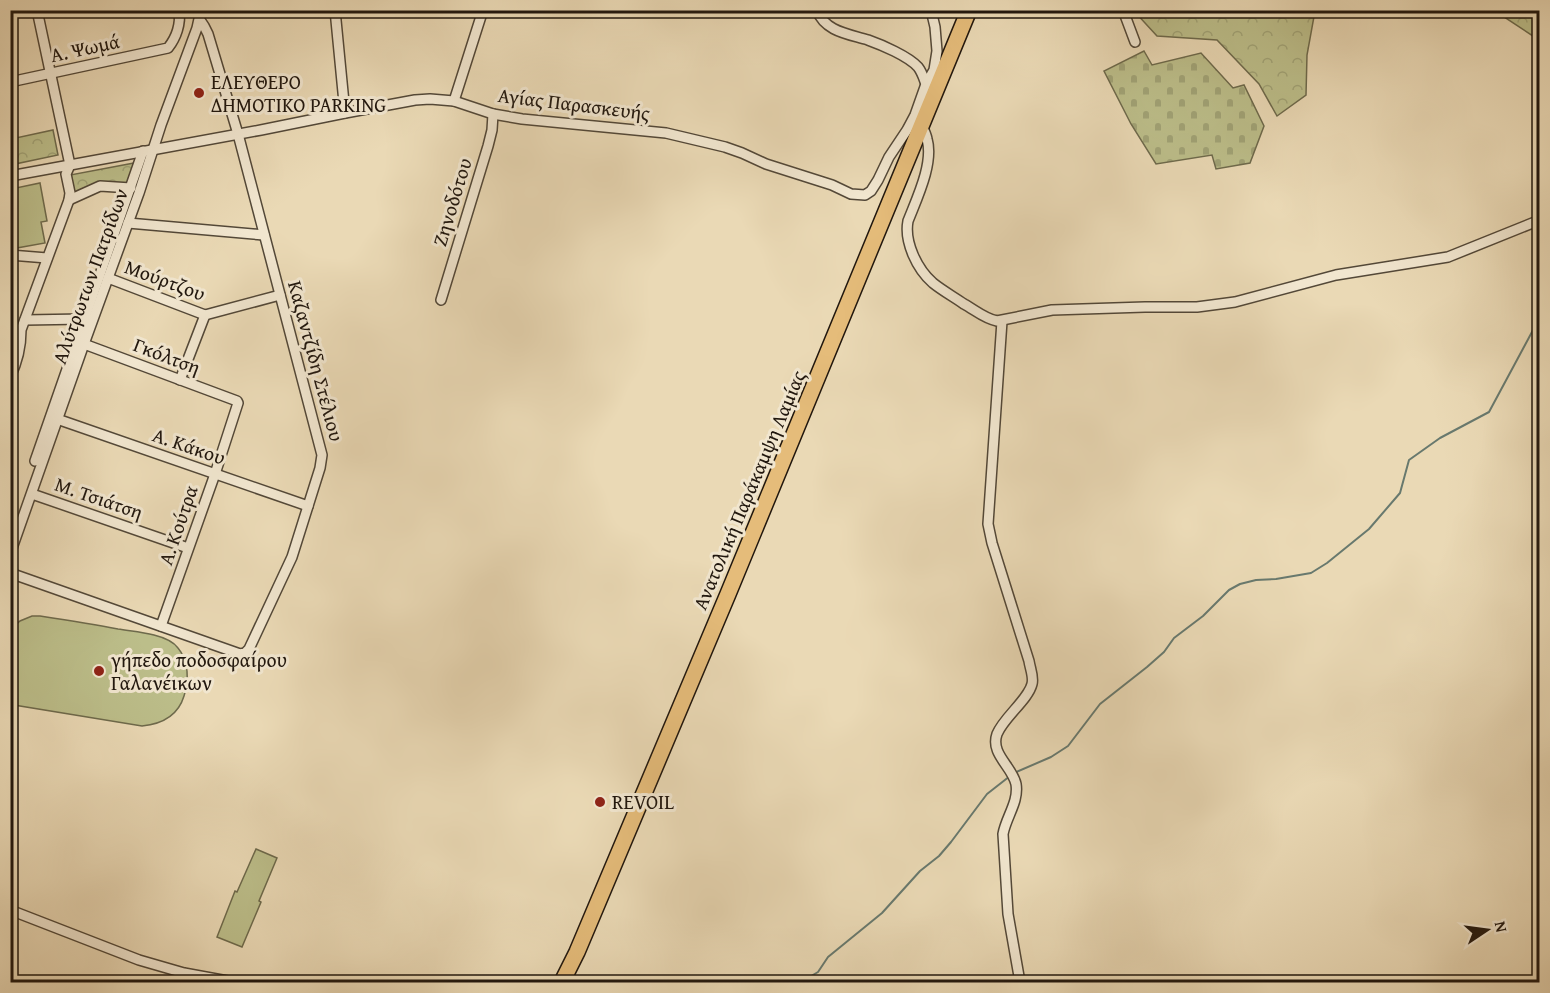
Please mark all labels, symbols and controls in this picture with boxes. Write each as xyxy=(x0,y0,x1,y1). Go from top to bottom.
street label: Α. Ψωμά xyxy=(48,26,122,69)
place label: ΕΛΕΥΘΕΡΟ ΔΗΜΟΤΙΚΟ PARKING xyxy=(211,67,386,119)
street label: Αγίας Παρασκευής xyxy=(497,80,652,127)
marker: ΕΛΕΥΘΕΡΟ ΔΗΜΟΤΙΚΟ PARKING xyxy=(192,86,206,100)
street label: Ζηνοδότου xyxy=(424,154,479,250)
street label: Αλύτρωτων Πατρίδων xyxy=(44,184,135,368)
street label: Μούρτζου xyxy=(121,252,210,308)
street label: Καζαντζίδη Στέλιου xyxy=(281,277,352,444)
street label: Γκόλτση xyxy=(129,330,205,382)
street label: Ανατολική Παράκαμψη Λαμίας xyxy=(685,365,812,614)
street label: Α. Κάκου xyxy=(149,420,229,471)
street label: Μ. Τσιάτση xyxy=(51,469,147,526)
street label: Α. Κούτρα xyxy=(150,481,205,569)
place label: γήπεδο ποδοσφαίρου Γαλανέικων xyxy=(110,645,287,697)
marker: γήπεδο ποδοσφαίρου Γαλανέικων xyxy=(92,664,106,678)
place label: REVOIL xyxy=(612,787,674,816)
marker: REVOIL xyxy=(593,795,607,809)
north arrow xyxy=(1457,900,1517,960)
text: N xyxy=(1489,919,1515,935)

